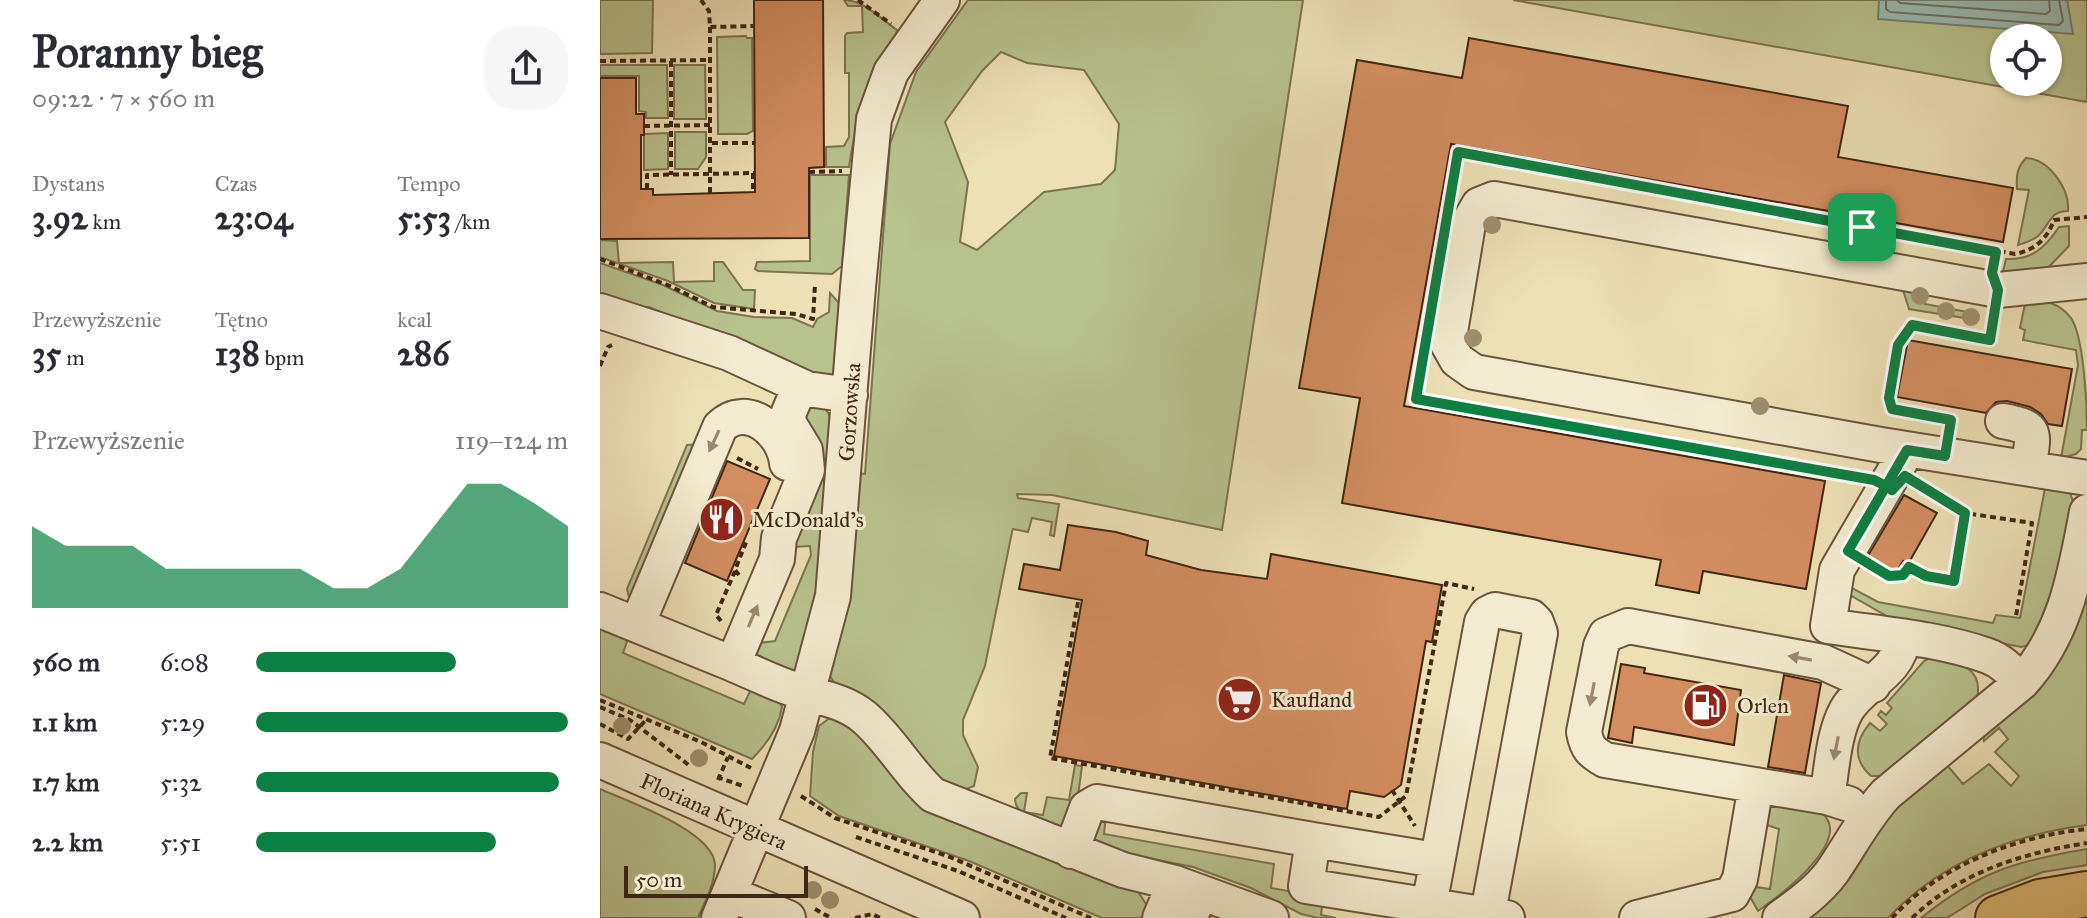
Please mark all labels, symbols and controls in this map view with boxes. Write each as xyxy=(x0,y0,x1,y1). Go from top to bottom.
map controls xyxy=(1990,24,2062,96)
button: locate xyxy=(1990,24,2062,96)
text: Poranny bieg xyxy=(32,25,262,79)
button: share xyxy=(484,26,568,110)
text: 09:22 · 7 × 560 m xyxy=(32,82,215,114)
text: Dystans xyxy=(32,170,105,197)
text: Czas xyxy=(215,170,257,197)
text: Tempo xyxy=(397,170,461,197)
pin xyxy=(1828,193,1896,261)
text: 3.92 xyxy=(32,197,88,238)
text: 23:04 xyxy=(215,197,292,238)
text: 5:53 xyxy=(397,197,451,238)
icon: arrive xyxy=(1840,205,1884,249)
text: km xyxy=(88,208,121,235)
text: /km xyxy=(451,208,490,235)
text: Przewyższenie xyxy=(32,306,161,333)
text: Tętno xyxy=(215,306,268,333)
text: kcal xyxy=(397,306,432,333)
text: 35 xyxy=(32,333,61,374)
text: 138 xyxy=(215,333,260,374)
text: 286 xyxy=(397,333,450,374)
text: m xyxy=(61,344,85,371)
text: bpm xyxy=(260,344,305,371)
street label: Gorzowska xyxy=(833,361,866,462)
text: Przewyższenie xyxy=(32,424,185,456)
text: 119–124 m xyxy=(455,424,568,456)
one-way arrow xyxy=(707,429,720,452)
restaurant icon: McDonald's xyxy=(697,495,745,543)
place label: McDonald's xyxy=(752,506,864,533)
one-way arrow xyxy=(747,604,760,628)
text: 560 m xyxy=(32,646,100,678)
text: 6:08 xyxy=(160,646,209,678)
one-way arrow xyxy=(1787,651,1812,663)
supermarket icon: Kaufland xyxy=(1216,675,1264,723)
fuel station icon: Orlen xyxy=(1682,681,1730,729)
one-way arrow xyxy=(1585,682,1597,707)
place label: Kaufland xyxy=(1271,686,1352,713)
place label: Orlen xyxy=(1737,692,1789,719)
text: 1.1 km xyxy=(32,706,97,738)
text: 5:29 xyxy=(160,706,205,738)
one-way arrow xyxy=(1830,736,1842,761)
text: 1.7 km xyxy=(32,766,100,798)
text: 5:32 xyxy=(160,766,202,798)
street label: Floriana Krygiera xyxy=(636,767,792,856)
text: 2.2 km xyxy=(32,826,103,858)
text: 5:51 xyxy=(160,826,201,858)
scale bar xyxy=(624,862,808,898)
text: 50 m xyxy=(636,866,682,893)

